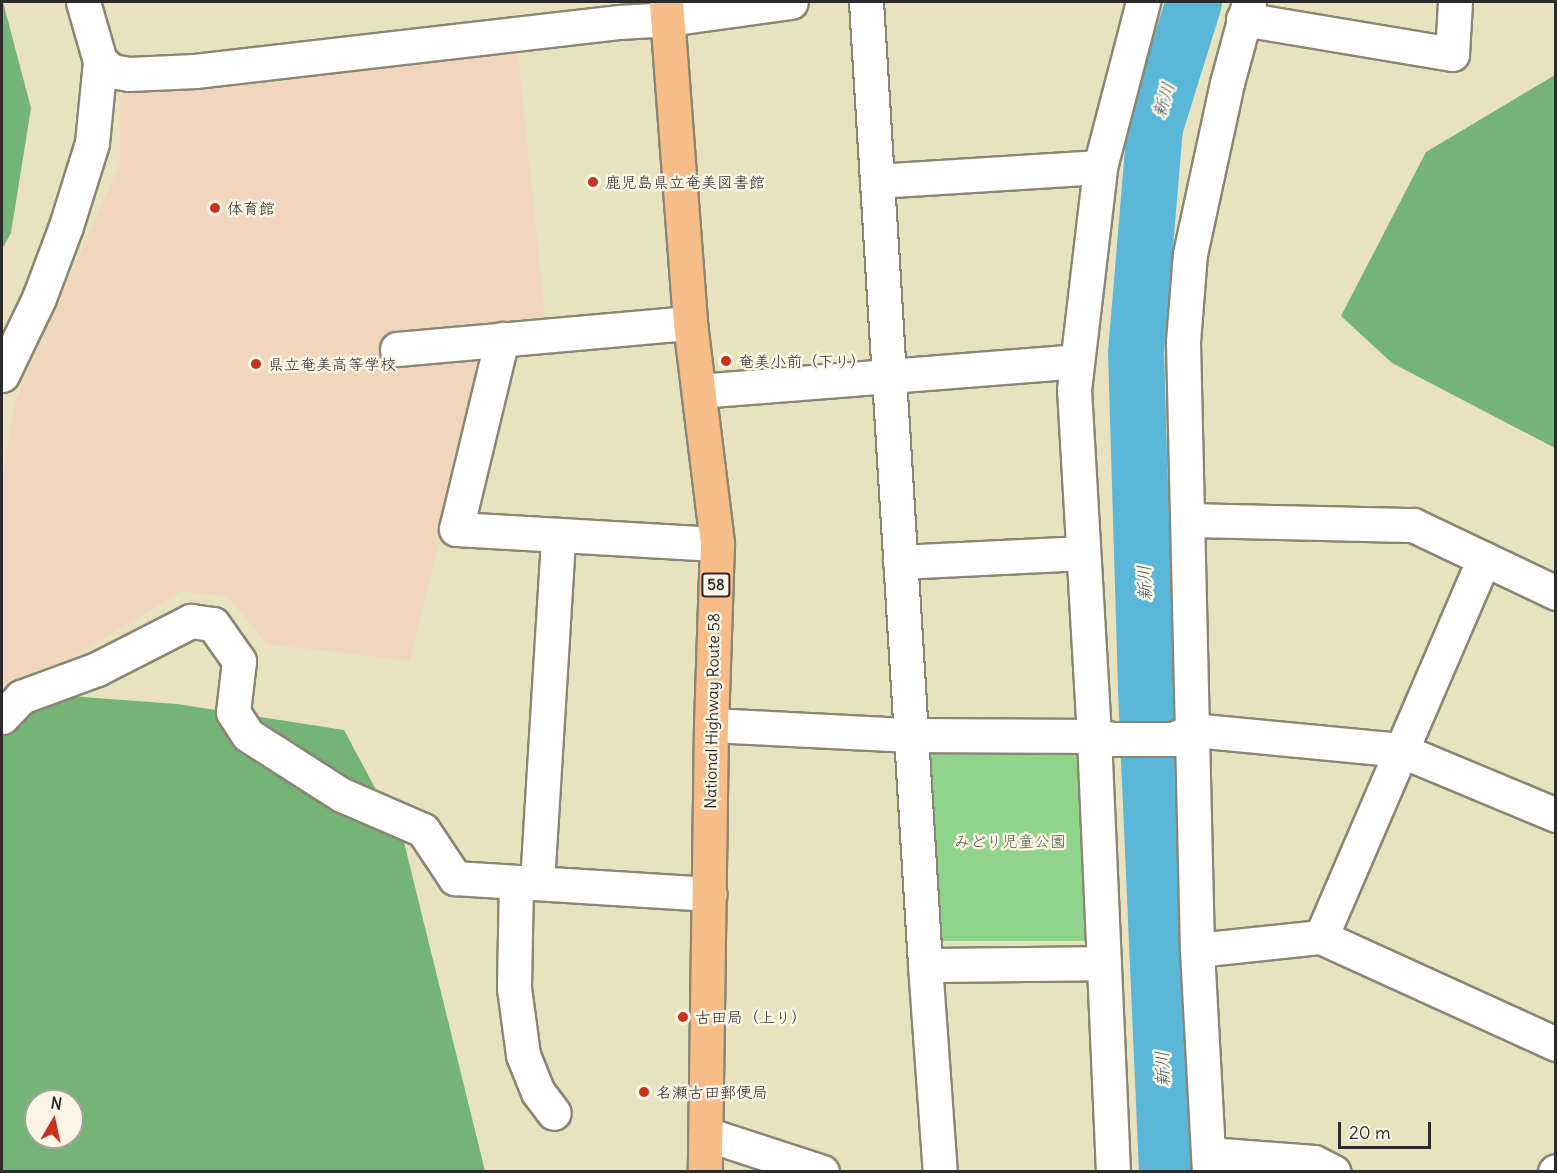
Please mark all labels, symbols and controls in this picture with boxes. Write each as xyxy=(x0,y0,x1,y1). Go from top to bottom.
water label: 新川 xyxy=(1148,80,1180,120)
place label: 鹿児島県立奄美図書館 xyxy=(605,172,765,192)
marker: 鹿児島県立奄美図書館 xyxy=(586,175,600,189)
place label: 体育館 xyxy=(227,198,275,218)
marker: 体育館 xyxy=(208,201,222,215)
place label: 奄美小前（下り） xyxy=(738,351,866,371)
place label: 県立奄美高等学校 xyxy=(268,354,396,374)
marker: 奄美小前（下り） xyxy=(719,354,733,368)
marker: 県立奄美高等学校 xyxy=(249,357,263,371)
water label: 新川 xyxy=(1134,565,1156,601)
road number: 58 xyxy=(701,573,731,597)
street label: National Highway Route 58 xyxy=(701,613,723,809)
park label: みどり児童公園 xyxy=(954,831,1066,851)
place label: 古田局（上り） xyxy=(695,1007,807,1027)
marker: 古田局（上り） xyxy=(676,1010,690,1024)
water label: 新川 xyxy=(1152,1051,1174,1087)
place label: 名瀬古田郵便局 xyxy=(656,1082,768,1102)
marker: 名瀬古田郵便局 xyxy=(637,1085,651,1099)
north arrow xyxy=(24,1089,84,1149)
text: N xyxy=(49,1092,64,1114)
scale bar xyxy=(1341,1110,1434,1148)
text: 20 m xyxy=(1349,1121,1391,1144)

